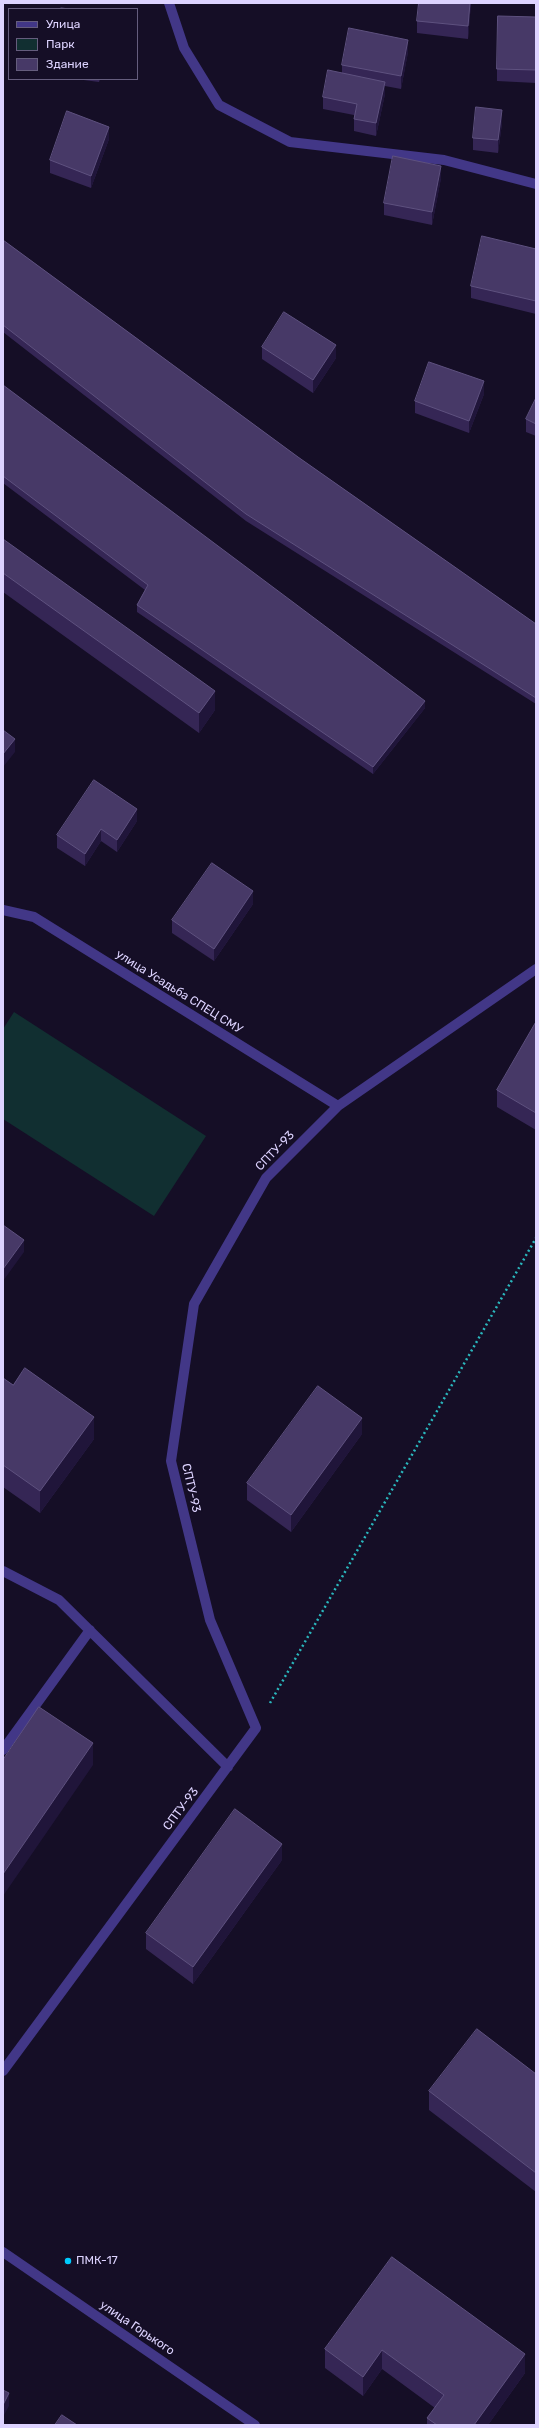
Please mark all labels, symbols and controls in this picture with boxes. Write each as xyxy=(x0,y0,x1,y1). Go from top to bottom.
legend xyxy=(8,8,138,80)
text: Улица xyxy=(46,17,80,31)
text: Парк xyxy=(46,37,75,51)
text: Здание xyxy=(46,57,89,71)
street label: улица Усадьба СПЕЦ СМУ xyxy=(113,947,245,1037)
street label: СПТУ-93 xyxy=(253,1128,297,1174)
street label: СПТУ-93 xyxy=(178,1462,204,1514)
street label: СПТУ-93 xyxy=(160,1785,202,1833)
place label: ПМК-17 xyxy=(76,2254,118,2268)
marker: ПМК-17 xyxy=(63,2256,73,2266)
street label: улица Горького xyxy=(97,2298,177,2358)

